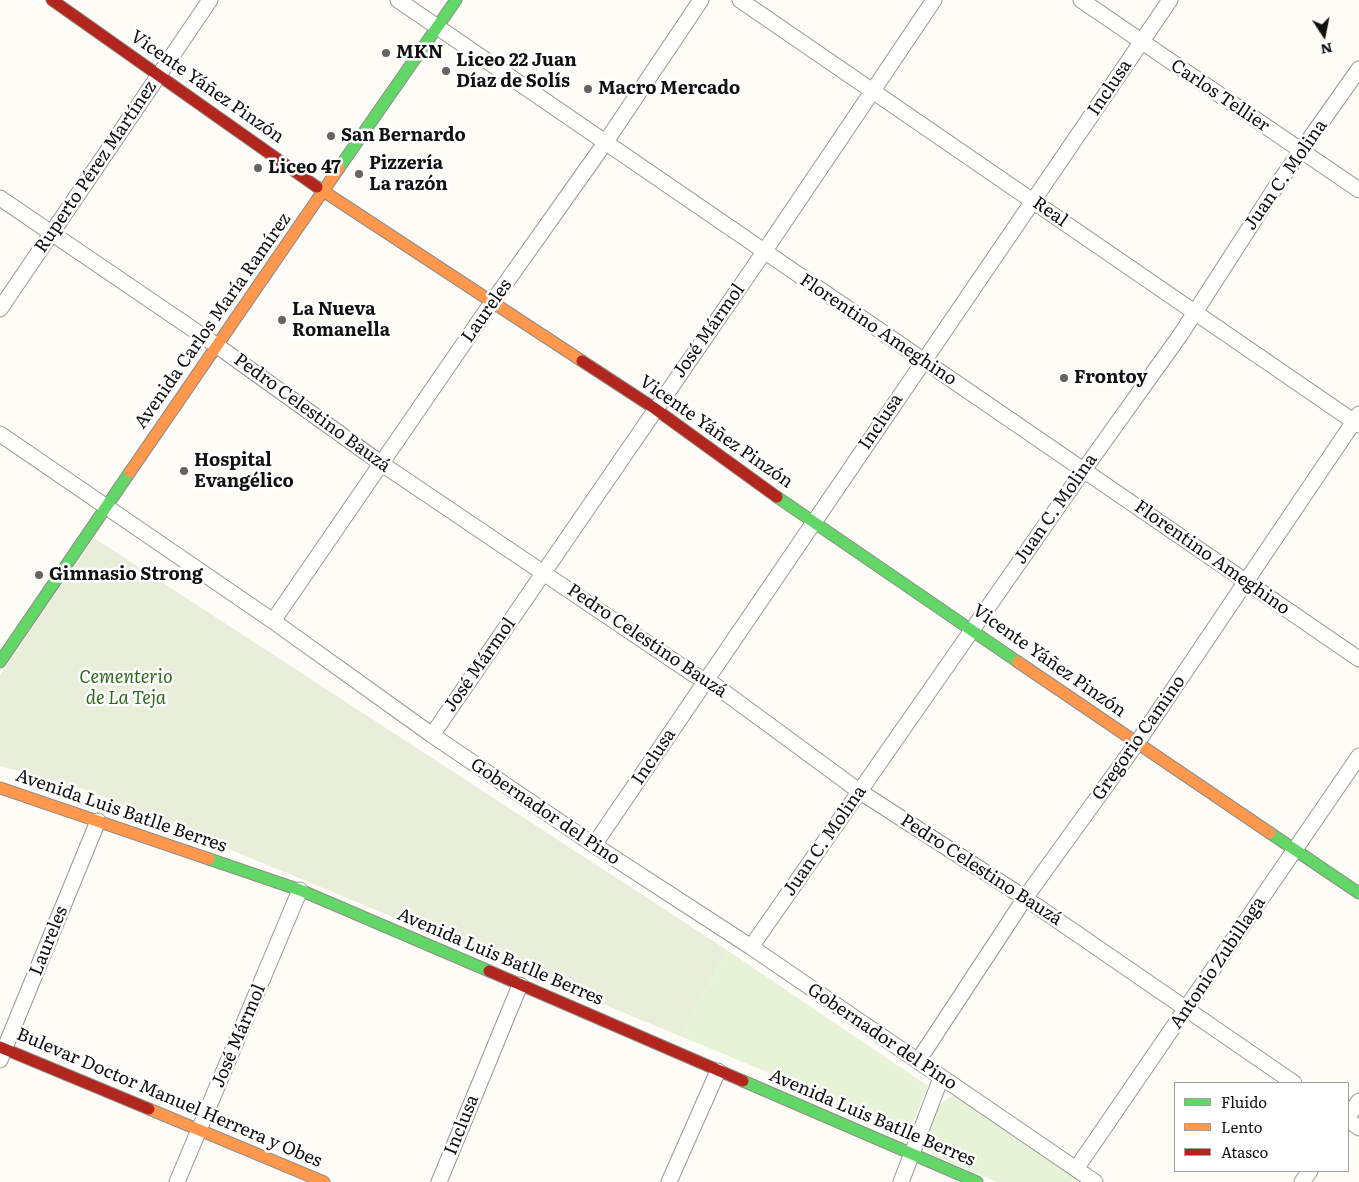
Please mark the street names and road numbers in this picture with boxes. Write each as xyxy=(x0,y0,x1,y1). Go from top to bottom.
street label: Vicente Yáñez Pinzón xyxy=(126,26,288,148)
street label: Carlos Tellier xyxy=(1166,55,1274,137)
street label: Inclusa xyxy=(1083,56,1137,120)
street label: Ruperto Pérez Martínez xyxy=(30,77,162,257)
street label: Juan C. Molina xyxy=(1240,116,1332,234)
street label: Real xyxy=(1028,192,1072,232)
street label: Avenida Carlos María Ramírez xyxy=(130,209,296,433)
street label: Florentino Ameghino xyxy=(795,269,961,391)
street label: Laureles xyxy=(457,275,517,347)
street label: José Mármol xyxy=(669,280,749,382)
street label: Pedro Celestino Bauzá xyxy=(229,349,395,477)
street label: Vicente Yáñez Pinzón xyxy=(635,371,797,493)
street label: Inclusa xyxy=(854,390,908,454)
street label: Juan C. Molina xyxy=(1010,450,1102,568)
street label: Florentino Ameghino xyxy=(1130,496,1294,620)
street label: Pedro Celestino Bauzá xyxy=(563,579,731,703)
street label: Vicente Yáñez Pinzón xyxy=(968,600,1130,722)
street label: José Mármol xyxy=(440,614,520,716)
street label: Gregorio Camino xyxy=(1088,671,1190,805)
street label: Inclusa xyxy=(627,725,681,789)
street label: Gobernador del Pino xyxy=(466,754,624,870)
street label: Avenida Luis Batlle Berres xyxy=(13,765,229,857)
street label: Juan C. Molina xyxy=(779,782,871,900)
street label: Pedro Celestino Bauzá xyxy=(896,810,1066,930)
street label: Antonio Zubillaga xyxy=(1166,893,1270,1033)
street label: Laureles xyxy=(25,903,73,979)
street label: Avenida Luis Batlle Berres xyxy=(394,904,606,1010)
street label: Gobernador del Pino xyxy=(803,979,961,1095)
street label: José Mármol xyxy=(208,981,270,1091)
street label: Bulevar Doctor Manuel Herrera y Obes xyxy=(13,1024,325,1172)
street label: Avenida Luis Batlle Berres xyxy=(766,1065,978,1171)
street label: Inclusa xyxy=(440,1092,484,1158)

